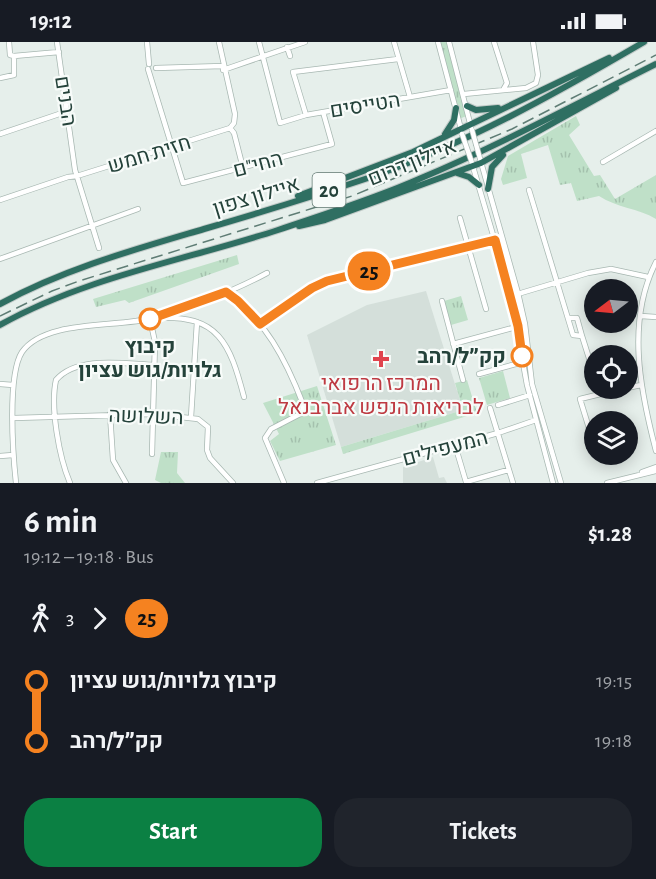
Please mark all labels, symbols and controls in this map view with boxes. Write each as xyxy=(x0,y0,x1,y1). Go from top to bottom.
text: 19:12 xyxy=(30,10,72,32)
street label: הבנים xyxy=(51,74,80,128)
street label: הטייסים xyxy=(328,90,402,121)
street label: חזית חמש xyxy=(105,132,193,177)
street label: איילון דרום xyxy=(365,135,459,190)
street label: החי"ם xyxy=(231,148,285,181)
street label: איילון צפון xyxy=(210,173,302,220)
road number: 20 xyxy=(312,173,346,207)
line badge: 25 xyxy=(342,252,396,290)
text: 25 xyxy=(360,261,378,282)
north arrow xyxy=(584,279,638,333)
map controls xyxy=(584,279,638,465)
marker: קיבוץ גלויות/גוש עציון xyxy=(139,308,161,330)
place label: קיבוץ גלויות/גוש עציון xyxy=(78,336,222,381)
marker: קק״ל/רהב xyxy=(511,345,533,367)
button: locate xyxy=(584,345,638,399)
place label: קק״ל/רהב xyxy=(417,346,506,367)
marker: המרכז הרפואי לבריאות הנפש אברבנאל xyxy=(372,350,390,368)
place label: המרכז הרפואי לבריאות הנפש אברבנאל xyxy=(278,373,484,418)
street label: השלושה xyxy=(108,405,184,428)
button: layers xyxy=(584,411,638,465)
street label: המעפילים xyxy=(400,427,490,470)
text: 6 min xyxy=(24,506,98,539)
text: $1.28 xyxy=(588,523,632,545)
text: 19:12 – 19:18 · Bus xyxy=(24,547,154,567)
icon: walk xyxy=(24,602,57,635)
icon: forward xyxy=(83,602,116,635)
text: 3 xyxy=(66,608,74,628)
text: 25 xyxy=(137,608,156,629)
text: קיבוץ גלויות/גוש עציון xyxy=(70,670,277,692)
text: 19:15 xyxy=(596,671,632,691)
text: קק״ל/רהב xyxy=(70,730,163,752)
text: 19:18 xyxy=(595,731,632,751)
button: Start xyxy=(24,798,322,867)
button: Tickets xyxy=(334,798,632,867)

